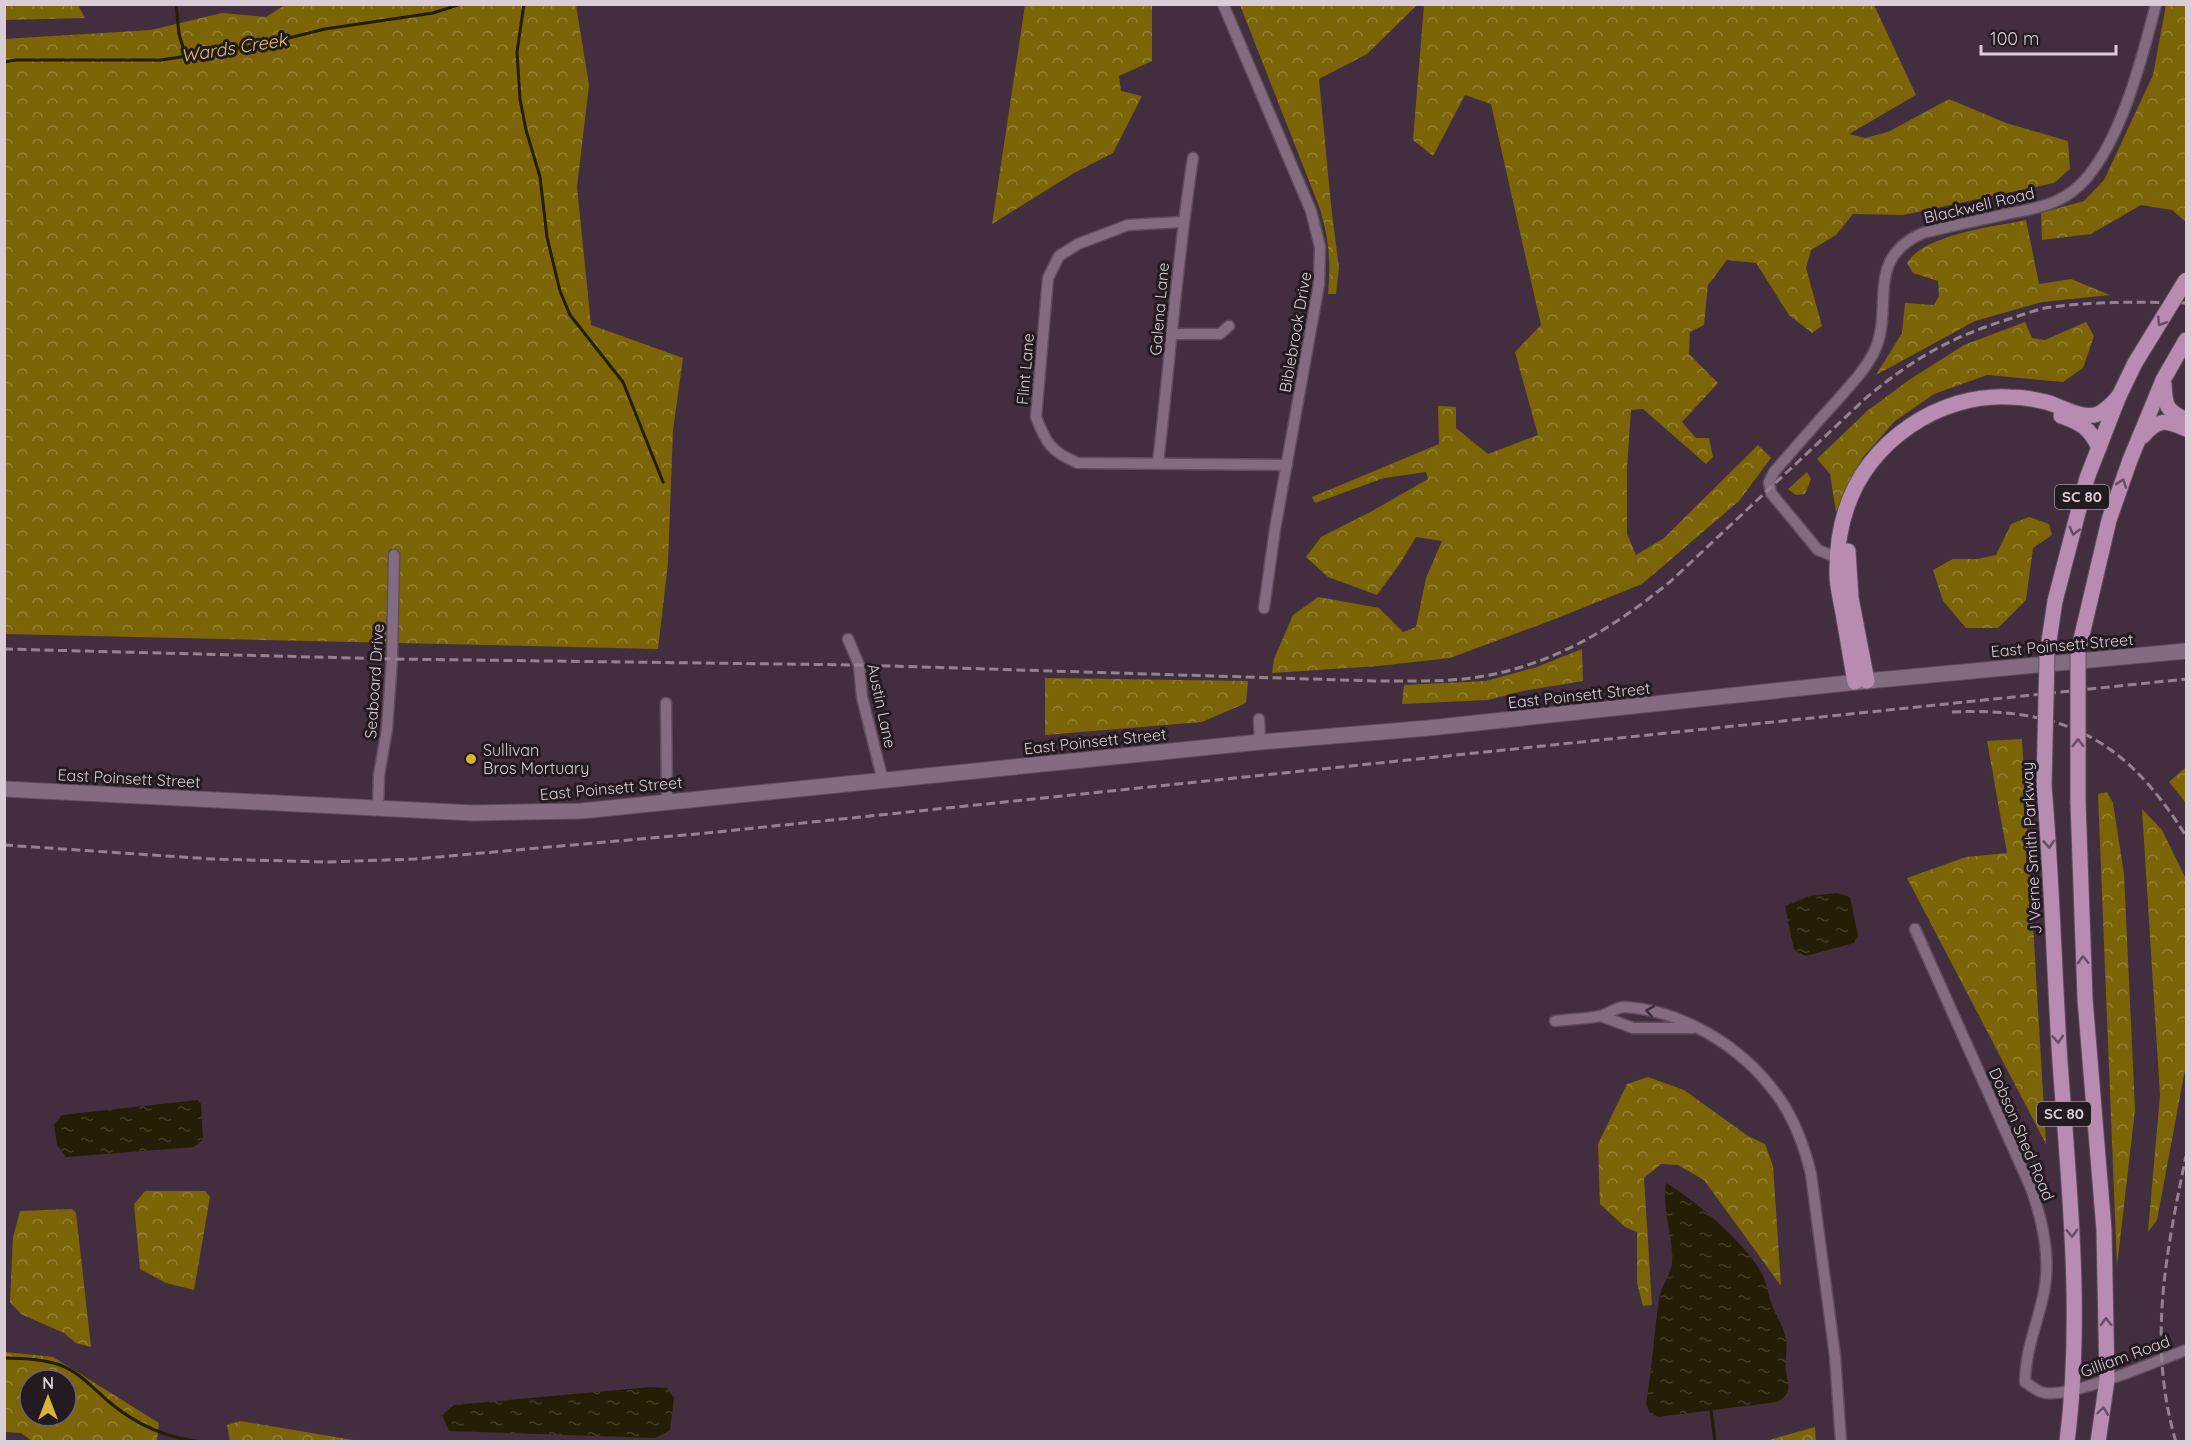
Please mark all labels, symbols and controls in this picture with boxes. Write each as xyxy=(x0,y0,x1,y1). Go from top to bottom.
scale bar xyxy=(1981,18,2116,56)
text: 100 m xyxy=(1990,27,2039,50)
water label: Wards Creek xyxy=(179,28,290,67)
street label: Blackwell Road xyxy=(1922,183,2036,227)
street label: Galena Lane xyxy=(1145,262,1173,356)
street label: Biblebrook Drive xyxy=(1275,270,1315,394)
one-way arrow xyxy=(2156,316,2168,326)
street label: Flint Lane xyxy=(1012,332,1038,406)
one-way arrow xyxy=(2115,479,2128,489)
road number: SC 80 xyxy=(2055,485,2109,509)
one-way arrow xyxy=(2068,526,2081,536)
street label: Seaboard Drive xyxy=(360,623,388,739)
street label: East Poinsett Street xyxy=(1990,629,2134,661)
street label: Austin Lane xyxy=(863,662,901,750)
street label: East Poinsett Street xyxy=(1507,678,1651,712)
street label: East Poinsett Street xyxy=(1023,724,1167,758)
one-way arrow xyxy=(2072,739,2084,748)
place label: Sullivan Bros Mortuary xyxy=(483,740,589,778)
marker: Sullivan Bros Mortuary xyxy=(464,752,478,766)
street label: J Verne Smith Parkway xyxy=(2017,761,2045,935)
street label: East Poinsett Street xyxy=(57,764,201,792)
street label: East Poinsett Street xyxy=(539,772,683,804)
one-way arrow xyxy=(2042,840,2055,849)
one-way arrow xyxy=(2077,955,2090,964)
one-way arrow xyxy=(1645,1005,1655,1018)
one-way arrow xyxy=(2052,1034,2065,1043)
street label: Dobson Shed Road xyxy=(1985,1064,2059,1204)
road number: SC 80 xyxy=(2037,1102,2091,1126)
one-way arrow xyxy=(2065,1229,2078,1238)
one-way arrow xyxy=(2099,1317,2112,1326)
street label: Gilliam Road xyxy=(2078,1331,2172,1381)
north arrow xyxy=(18,1368,78,1428)
text: N xyxy=(42,1373,54,1393)
one-way arrow xyxy=(2096,1406,2108,1416)

